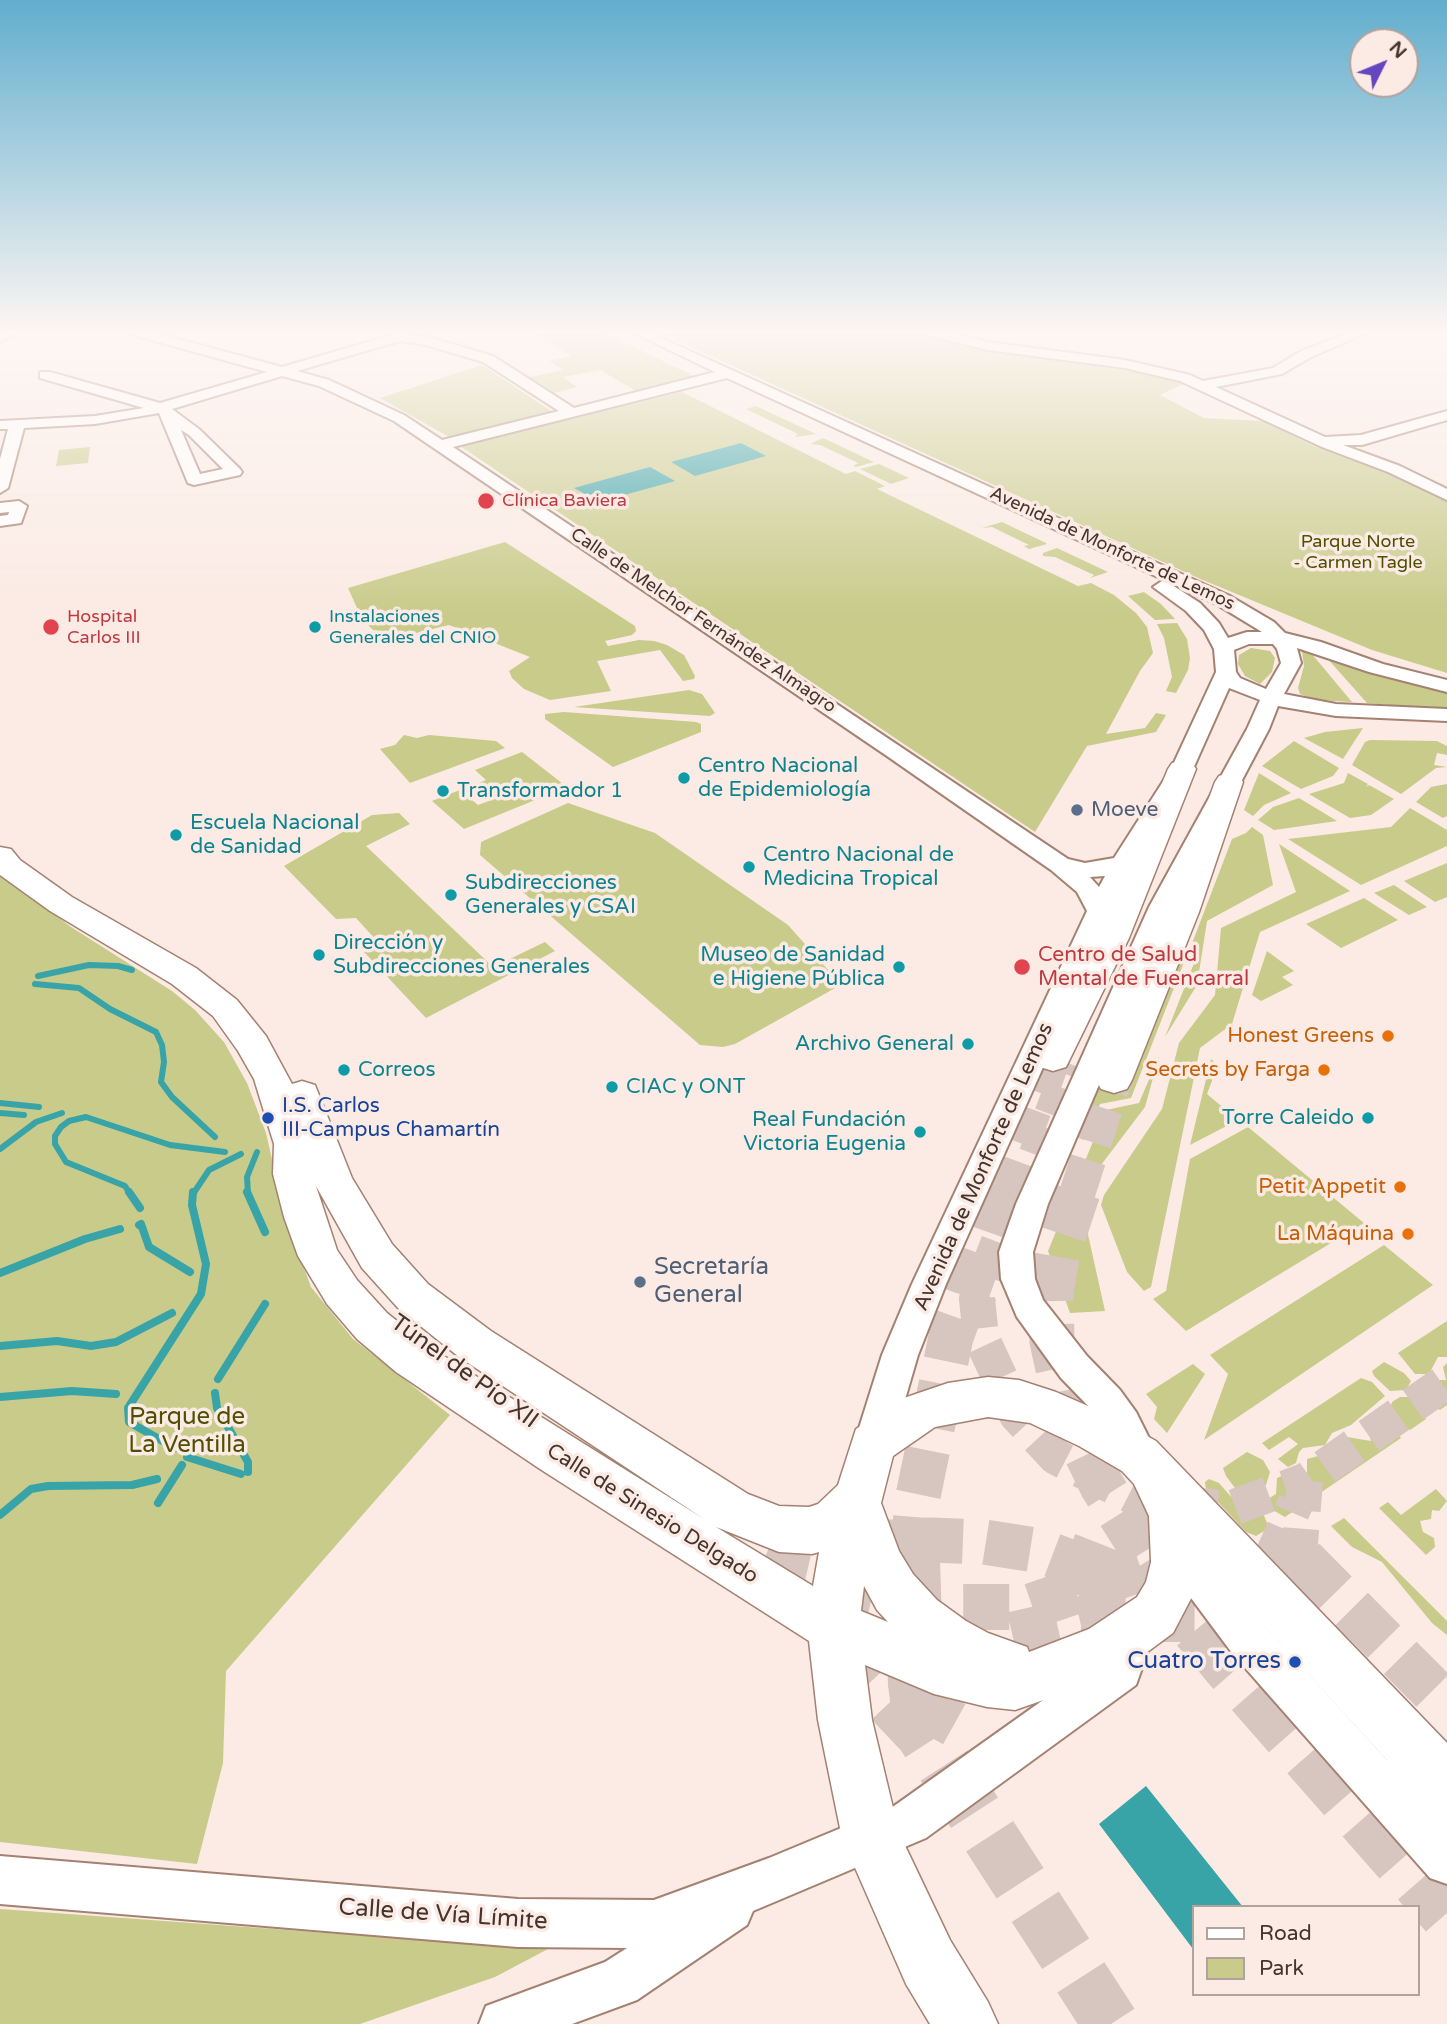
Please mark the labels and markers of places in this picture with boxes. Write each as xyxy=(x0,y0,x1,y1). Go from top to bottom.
place label: Clínica Baviera xyxy=(502,490,627,512)
marker: Clínica Baviera xyxy=(476,491,496,511)
place label: Hospital Carlos III xyxy=(67,606,141,648)
place label: Instalaciones Generales del CNIO xyxy=(329,606,496,648)
marker: Hospital Carlos III xyxy=(41,617,61,637)
marker: Instalaciones Generales del CNIO xyxy=(307,619,323,635)
place label: Centro Nacional de Epidemiología xyxy=(698,753,871,803)
marker: Centro Nacional de Epidemiología xyxy=(676,770,692,786)
place label: Transformador 1 xyxy=(457,778,623,804)
marker: Transformador 1 xyxy=(435,783,451,799)
place label: Moeve xyxy=(1091,797,1158,823)
marker: Moeve xyxy=(1069,802,1085,818)
place label: Escuela Nacional de Sanidad xyxy=(190,810,359,860)
marker: Escuela Nacional de Sanidad xyxy=(168,827,184,843)
place label: Centro Nacional de Medicina Tropical xyxy=(763,842,954,892)
marker: Centro Nacional de Medicina Tropical xyxy=(741,859,757,875)
place label: Subdirecciones Generales y CSAI xyxy=(465,870,636,920)
marker: Subdirecciones Generales y CSAI xyxy=(443,887,459,903)
place label: Dirección y Subdirecciones Generales xyxy=(333,930,590,980)
place label: Museo de Sanidad e Higiene Pública xyxy=(700,942,885,992)
place label: Centro de Salud Mental de Fuencarral xyxy=(1038,942,1249,992)
marker: Dirección y Subdirecciones Generales xyxy=(311,947,327,963)
marker: Centro de Salud Mental de Fuencarral xyxy=(1012,957,1032,977)
marker: Museo de Sanidad e Higiene Pública xyxy=(891,959,907,975)
place label: Honest Greens xyxy=(1227,1023,1374,1049)
marker: Honest Greens xyxy=(1380,1028,1396,1044)
place label: Archivo General xyxy=(795,1031,954,1057)
marker: Archivo General xyxy=(960,1036,976,1052)
place label: Correos xyxy=(358,1057,436,1083)
place label: Secrets by Farga xyxy=(1145,1057,1310,1083)
marker: Correos xyxy=(336,1062,352,1078)
marker: Secrets by Farga xyxy=(1316,1062,1332,1078)
place label: CIAC y ONT xyxy=(626,1074,745,1100)
marker: CIAC y ONT xyxy=(604,1079,620,1095)
place label: I.S. Carlos III-Campus Chamartín xyxy=(282,1093,500,1143)
place label: Torre Caleido xyxy=(1222,1105,1354,1131)
place label: Real Fundación Victoria Eugenia xyxy=(743,1107,906,1157)
marker: I.S. Carlos III-Campus Chamartín xyxy=(260,1110,276,1126)
marker: Torre Caleido xyxy=(1360,1110,1376,1126)
marker: Real Fundación Victoria Eugenia xyxy=(912,1124,928,1140)
place label: Petit Appetit xyxy=(1258,1174,1386,1200)
marker: Petit Appetit xyxy=(1392,1179,1408,1195)
place label: La Máquina xyxy=(1277,1221,1394,1247)
marker: La Máquina xyxy=(1400,1226,1416,1242)
place label: Secretaría General xyxy=(654,1254,769,1310)
marker: Secretaría General xyxy=(632,1274,648,1290)
place label: Cuatro Torres xyxy=(1127,1648,1281,1676)
marker: Cuatro Torres xyxy=(1287,1654,1303,1670)

